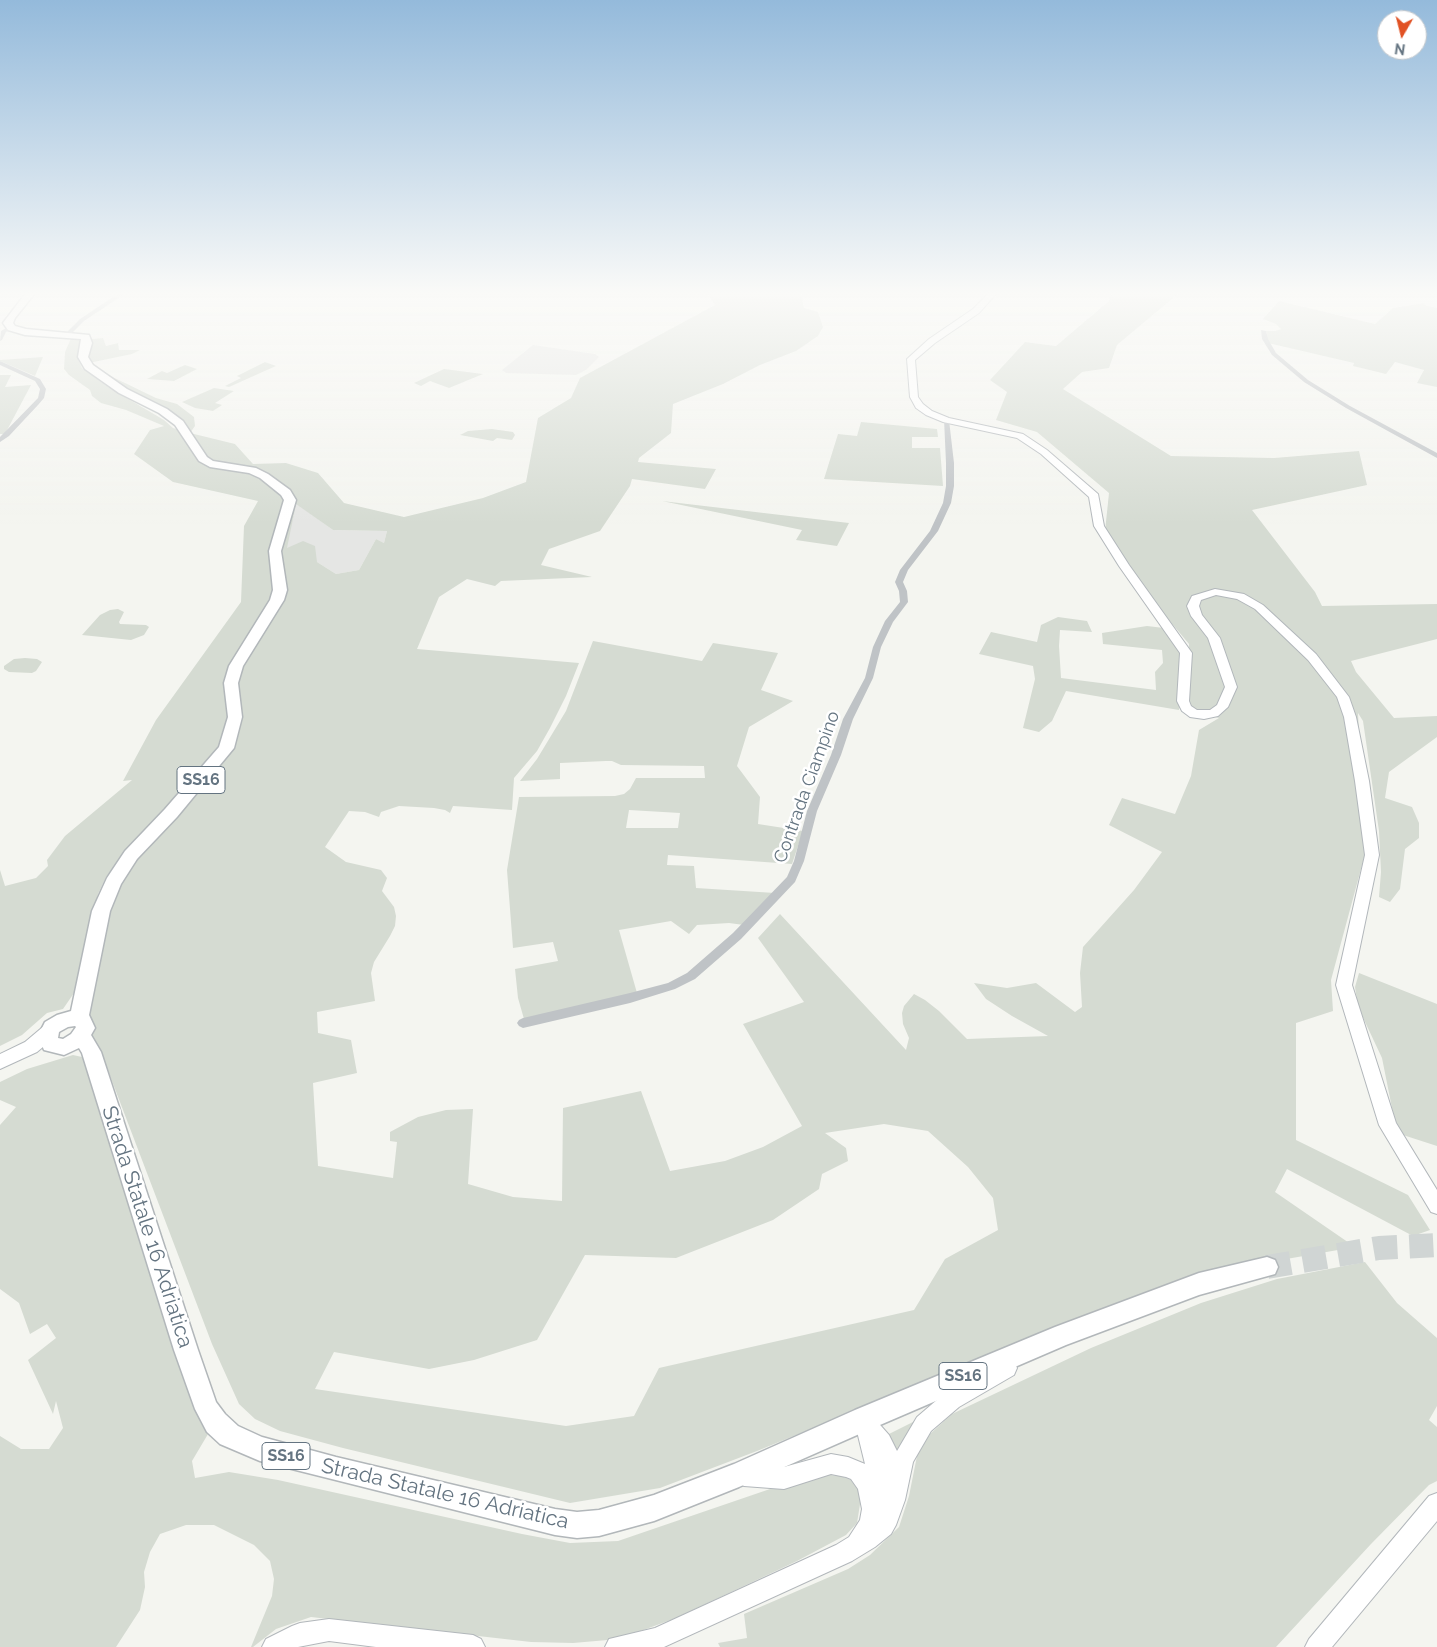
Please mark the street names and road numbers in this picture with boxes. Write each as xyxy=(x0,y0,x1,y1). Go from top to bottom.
street label: Contrada Ciampino xyxy=(769,708,845,866)
road number: SS16 xyxy=(177,766,225,794)
street label: Strada Statale 16 Adriatica xyxy=(96,1103,198,1351)
road number: SS16 xyxy=(939,1362,987,1390)
road number: SS16 xyxy=(262,1442,310,1470)
street label: Strada Statale 16 Adriatica xyxy=(319,1453,571,1535)

